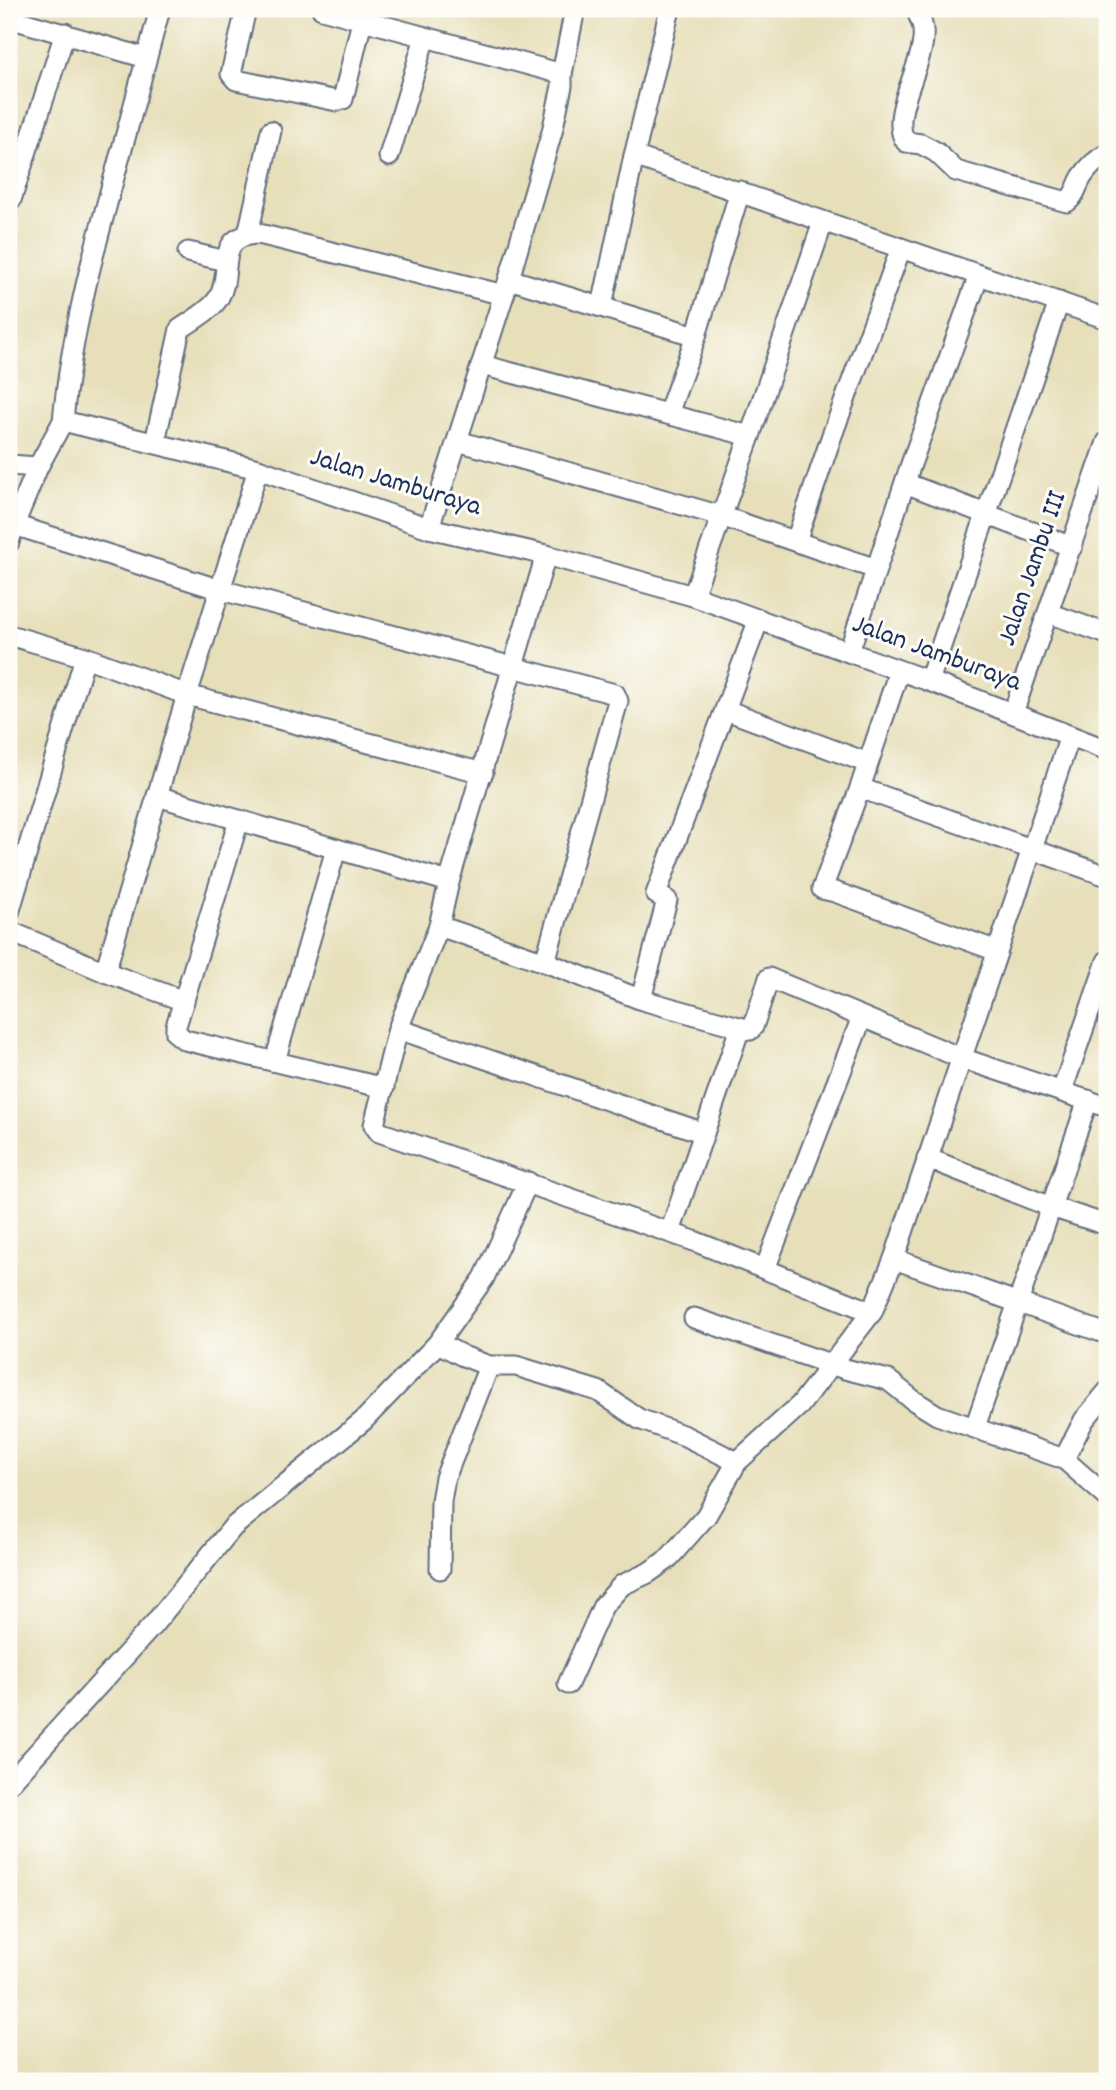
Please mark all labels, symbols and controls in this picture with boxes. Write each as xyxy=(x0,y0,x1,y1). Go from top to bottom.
street label: Jalan Jamburaya xyxy=(304,439,486,529)
street label: Jalan Jambu III xyxy=(989,486,1079,652)
street label: Jalan Jamburaya xyxy=(846,606,1027,704)

